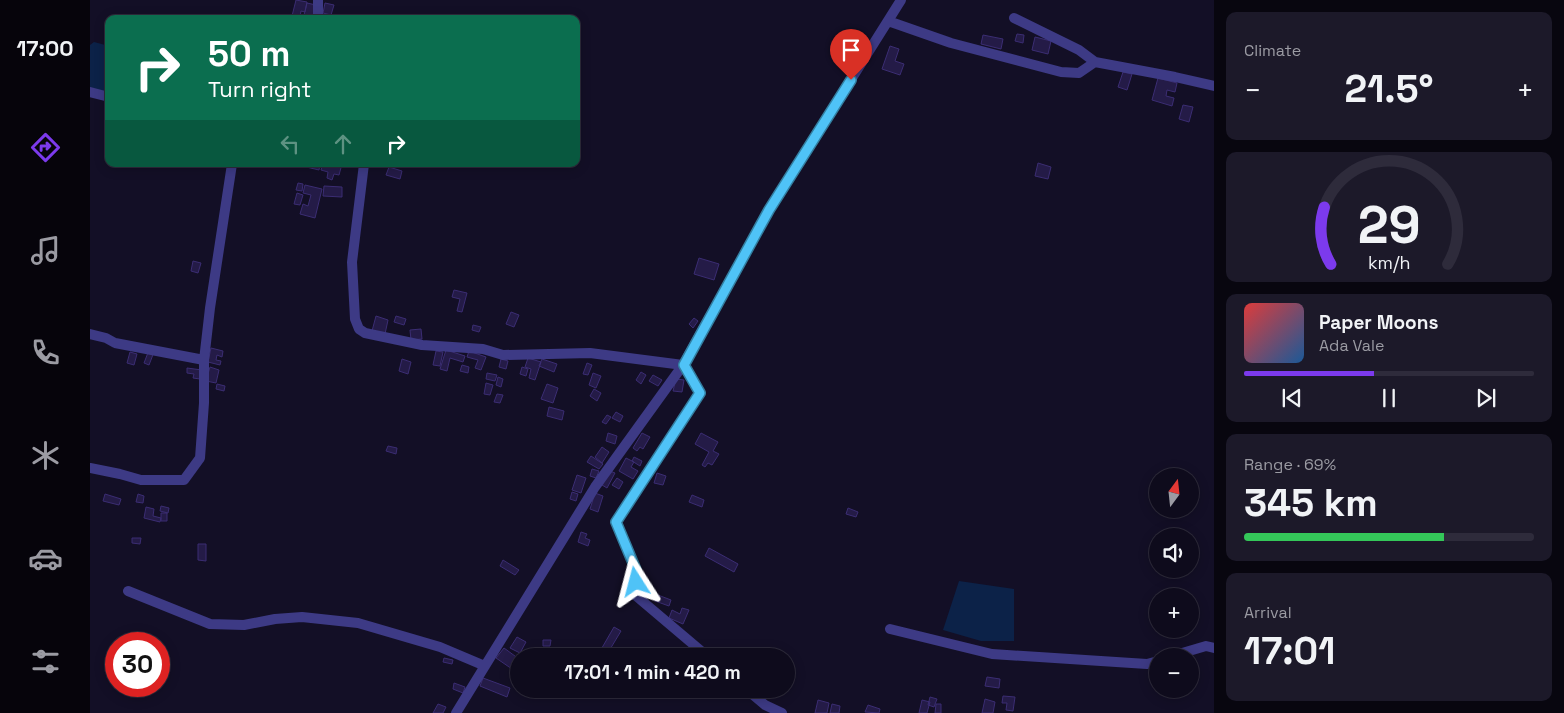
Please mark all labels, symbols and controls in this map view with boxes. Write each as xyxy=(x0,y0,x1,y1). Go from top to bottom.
pin xyxy=(830,29,872,80)
text: 50 m xyxy=(208,32,290,76)
text: 17:00 xyxy=(16,34,74,62)
icon: right xyxy=(125,35,190,100)
icon: arrive xyxy=(837,36,865,64)
text: Climate xyxy=(1244,40,1301,61)
text: 21.5° xyxy=(1345,65,1433,113)
text: − xyxy=(1244,72,1261,108)
text: + xyxy=(1517,72,1534,108)
text: Turn right xyxy=(208,75,311,103)
icon: directions xyxy=(28,130,63,165)
icon: left xyxy=(276,130,304,158)
icon: ahead xyxy=(329,130,357,158)
icon: right xyxy=(382,130,410,158)
text: 29 xyxy=(1358,192,1420,258)
icon: music xyxy=(28,233,63,268)
text: km/h xyxy=(1368,251,1410,274)
text: Paper Moons xyxy=(1319,310,1438,335)
icon: phone xyxy=(28,335,63,370)
text: Ada Vale xyxy=(1319,335,1384,356)
icon: previous xyxy=(1278,384,1306,412)
icon: pause xyxy=(1375,384,1403,412)
icon: next xyxy=(1472,384,1500,412)
icon: climate xyxy=(28,438,63,473)
text: Range · 69% xyxy=(1244,454,1336,475)
north arrow xyxy=(1149,468,1199,518)
map controls xyxy=(1149,468,1199,698)
text: 345 km xyxy=(1244,479,1378,527)
button: sound xyxy=(1149,528,1199,578)
icon: car xyxy=(28,541,63,576)
position arrow xyxy=(609,555,661,607)
button: + xyxy=(1149,588,1199,638)
text: Arrival xyxy=(1244,602,1292,623)
text: 17:01 xyxy=(1244,627,1335,675)
speed limit sign: 30 xyxy=(105,632,170,697)
icon: filters xyxy=(28,644,63,679)
button: − xyxy=(1149,648,1199,698)
text: 17:01 · 1 min · 420 m xyxy=(564,660,741,685)

